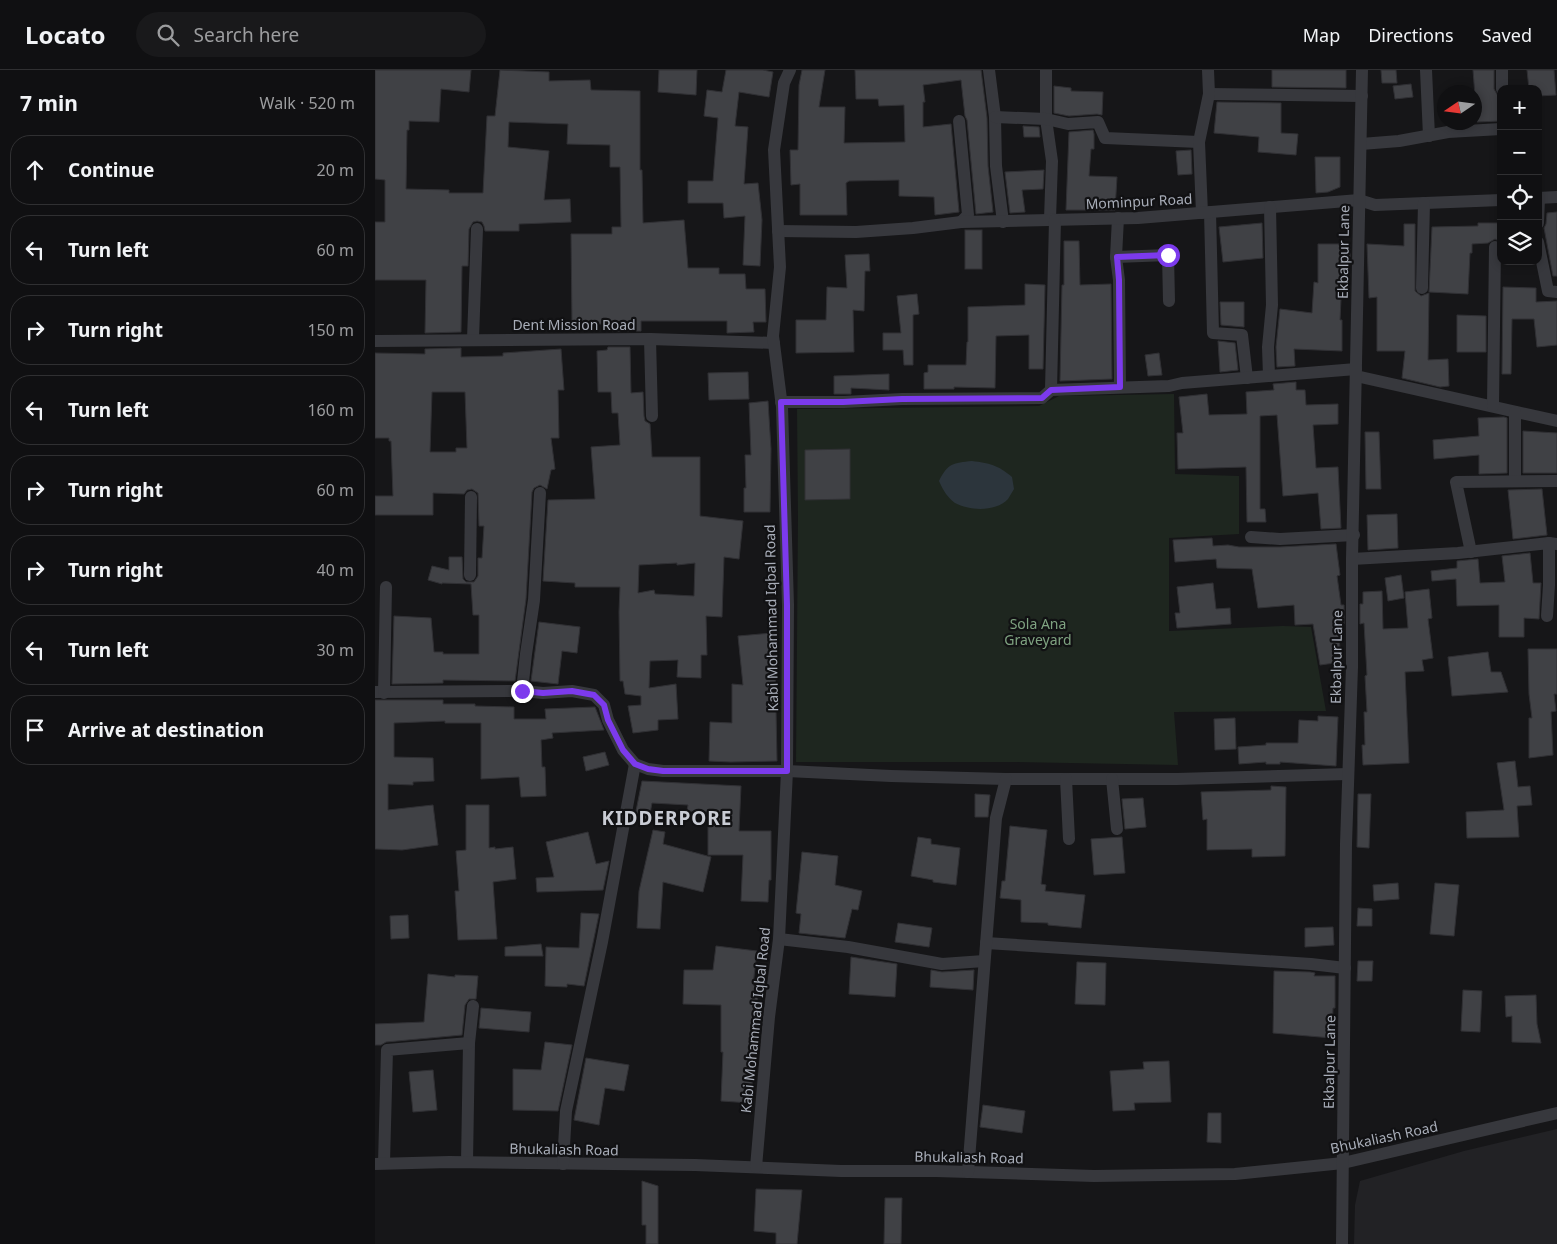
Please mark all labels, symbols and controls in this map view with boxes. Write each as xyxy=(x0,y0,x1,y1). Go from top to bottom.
search box xyxy=(136,12,486,57)
text: Locato xyxy=(25,18,106,51)
icon: search xyxy=(154,21,182,49)
text: Search here xyxy=(194,22,299,48)
text: Map xyxy=(1303,23,1340,47)
text: Directions xyxy=(1368,23,1454,47)
text: Saved xyxy=(1482,23,1532,47)
north arrow xyxy=(1437,85,1482,130)
map controls xyxy=(1497,85,1542,265)
button: + xyxy=(1497,85,1542,130)
text: 7 min xyxy=(20,89,78,117)
text: Walk · 520 m xyxy=(260,92,355,114)
button: − xyxy=(1497,130,1542,175)
icon: ahead xyxy=(21,156,49,184)
text: Continue xyxy=(68,157,154,183)
text: 20 m xyxy=(317,159,354,181)
button: locate xyxy=(1497,175,1542,220)
street label: Mominpur Road xyxy=(1085,189,1193,213)
street label: Ekbalpur Lane xyxy=(1333,205,1353,299)
button: layers xyxy=(1497,220,1542,265)
icon: left xyxy=(21,236,49,264)
text: Turn left xyxy=(68,237,149,263)
text: 60 m xyxy=(317,239,354,261)
route start xyxy=(1157,244,1180,267)
street label: Dent Mission Road xyxy=(512,315,636,334)
icon: right xyxy=(21,316,49,344)
text: Turn right xyxy=(68,317,163,343)
text: 150 m xyxy=(307,319,354,341)
icon: left xyxy=(21,396,49,424)
text: Turn left xyxy=(68,397,149,423)
text: 160 m xyxy=(307,399,354,421)
icon: right xyxy=(21,476,49,504)
text: Turn right xyxy=(68,477,163,503)
text: 60 m xyxy=(317,479,354,501)
street label: Kabi Mohammad Iqbal Road xyxy=(760,524,782,712)
icon: right xyxy=(21,556,49,584)
text: Turn right xyxy=(68,557,163,583)
text: 40 m xyxy=(317,559,354,581)
street label: Ekbalpur Lane xyxy=(1326,610,1346,704)
park label: Sola Ana Graveyard xyxy=(1004,614,1072,649)
icon: left xyxy=(21,636,49,664)
text: Turn left xyxy=(68,637,149,663)
text: 30 m xyxy=(317,639,354,661)
route end xyxy=(511,680,534,703)
icon: arrive xyxy=(21,716,49,744)
text: Arrive at destination xyxy=(68,717,264,743)
district label: KIDDERPORE xyxy=(602,805,732,831)
street label: Kabi Mohammad Iqbal Road xyxy=(736,926,774,1114)
street label: Ekbalpur Lane xyxy=(1319,1015,1339,1109)
street label: Bhukaliash Road xyxy=(1328,1116,1440,1158)
street label: Bhukaliash Road xyxy=(509,1139,619,1159)
street label: Bhukaliash Road xyxy=(914,1147,1024,1167)

